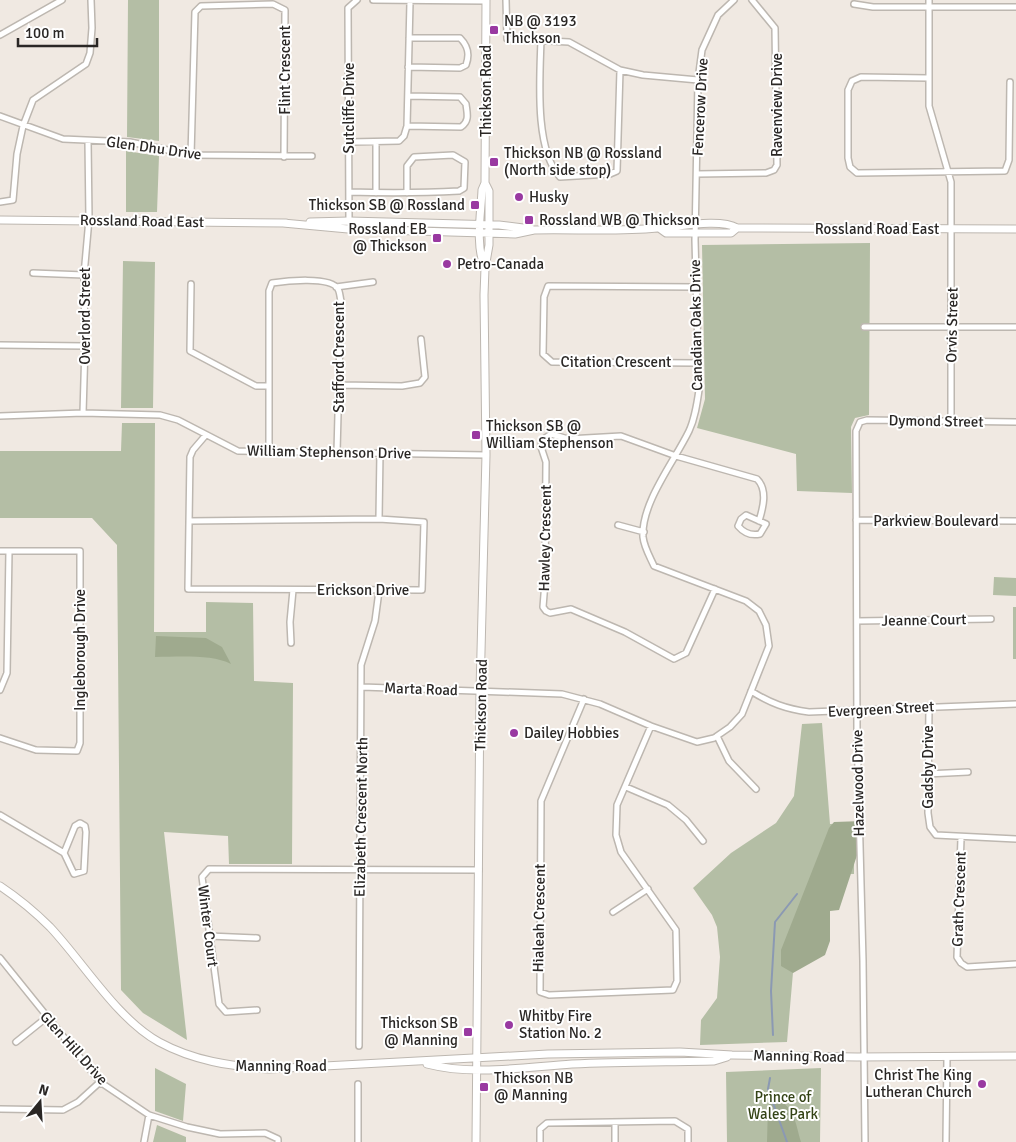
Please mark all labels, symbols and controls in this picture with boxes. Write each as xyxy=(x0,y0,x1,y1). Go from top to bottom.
place label: NB @ 3193 Thickson xyxy=(504,12,577,47)
scale bar xyxy=(18,15,96,47)
text: 100 m xyxy=(25,24,65,42)
marker: NB @ 3193 Thickson xyxy=(488,24,500,36)
street label: Flint Crescent xyxy=(276,25,294,115)
street label: Thickson Road xyxy=(477,45,495,137)
street label: Ravenview Drive xyxy=(768,53,786,157)
street label: Fencerow Drive xyxy=(688,58,712,156)
street label: Sutcliffe Drive xyxy=(340,63,358,153)
street label: Glen Dhu Drive xyxy=(105,132,203,164)
place label: Thickson NB @ Rossland (North side stop) xyxy=(504,144,662,179)
marker: Thickson NB @ Rossland (North side stop) xyxy=(488,156,500,168)
place label: Husky xyxy=(529,188,568,206)
marker: Husky xyxy=(513,191,525,203)
place label: Thickson SB @ Rossland xyxy=(309,196,465,214)
marker: Thickson SB @ Rossland xyxy=(469,199,481,211)
street label: Rossland Road East xyxy=(80,211,204,231)
place label: Rossland WB @ Thickson xyxy=(539,211,700,229)
marker: Rossland WB @ Thickson xyxy=(523,214,535,226)
place label: Rossland EB @ Thickson xyxy=(348,220,427,255)
street label: Rossland Road East xyxy=(815,220,939,238)
marker: Rossland EB @ Thickson xyxy=(431,232,443,244)
place label: Petro-Canada xyxy=(457,255,544,273)
marker: Petro-Canada xyxy=(441,258,453,270)
street label: Canadian Oaks Drive xyxy=(686,259,706,391)
street label: Overlord Street xyxy=(76,267,94,365)
street label: Orvis Street xyxy=(942,287,962,363)
street label: Stafford Crescent xyxy=(330,301,348,413)
street label: Citation Crescent xyxy=(561,353,671,371)
street label: Dymond Street xyxy=(888,411,984,431)
place label: Thickson SB @ William Stephenson xyxy=(486,417,614,452)
marker: Thickson SB @ William Stephenson xyxy=(470,429,482,441)
street label: William Stephenson Drive xyxy=(247,442,411,462)
street label: Hawley Crescent xyxy=(535,485,555,591)
street label: Parkview Boulevard xyxy=(873,512,999,530)
street label: Erickson Drive xyxy=(317,581,409,599)
street label: Ingleborough Drive xyxy=(71,589,89,711)
street label: Jeanne Court xyxy=(881,610,967,630)
street label: Thickson Road xyxy=(471,659,491,751)
street label: Marta Road xyxy=(384,679,458,699)
street label: Evergreen Street xyxy=(827,697,935,721)
place label: Dailey Hobbies xyxy=(524,724,619,742)
street label: Gadsby Drive xyxy=(919,725,937,809)
marker: Dailey Hobbies xyxy=(508,727,520,739)
street label: Hazelwood Drive xyxy=(848,729,868,837)
street label: Elizabeth Crescent North xyxy=(351,737,371,897)
street label: Grath Crescent xyxy=(948,851,970,947)
street label: Hialeah Crescent xyxy=(529,863,549,973)
street label: Winter Court xyxy=(194,884,222,968)
place label: Whitby Fire Station No. 2 xyxy=(519,1007,602,1042)
street label: Glen Hill Drive xyxy=(36,1008,112,1088)
place label: Thickson SB @ Manning xyxy=(381,1014,458,1049)
marker: Whitby Fire Station No. 2 xyxy=(503,1019,515,1031)
marker: Thickson SB @ Manning xyxy=(462,1026,474,1038)
street label: Manning Road xyxy=(753,1046,845,1066)
street label: Manning Road xyxy=(235,1057,327,1075)
place label: Christ The King Lutheran Church xyxy=(865,1066,972,1101)
place label: Thickson NB @ Manning xyxy=(494,1069,573,1104)
north arrow xyxy=(15,1077,65,1127)
marker: Christ The King Lutheran Church xyxy=(976,1078,988,1090)
text: N xyxy=(37,1081,51,1100)
marker: Thickson NB @ Manning xyxy=(478,1081,490,1093)
park label: Prince of Wales Park xyxy=(748,1088,819,1123)

